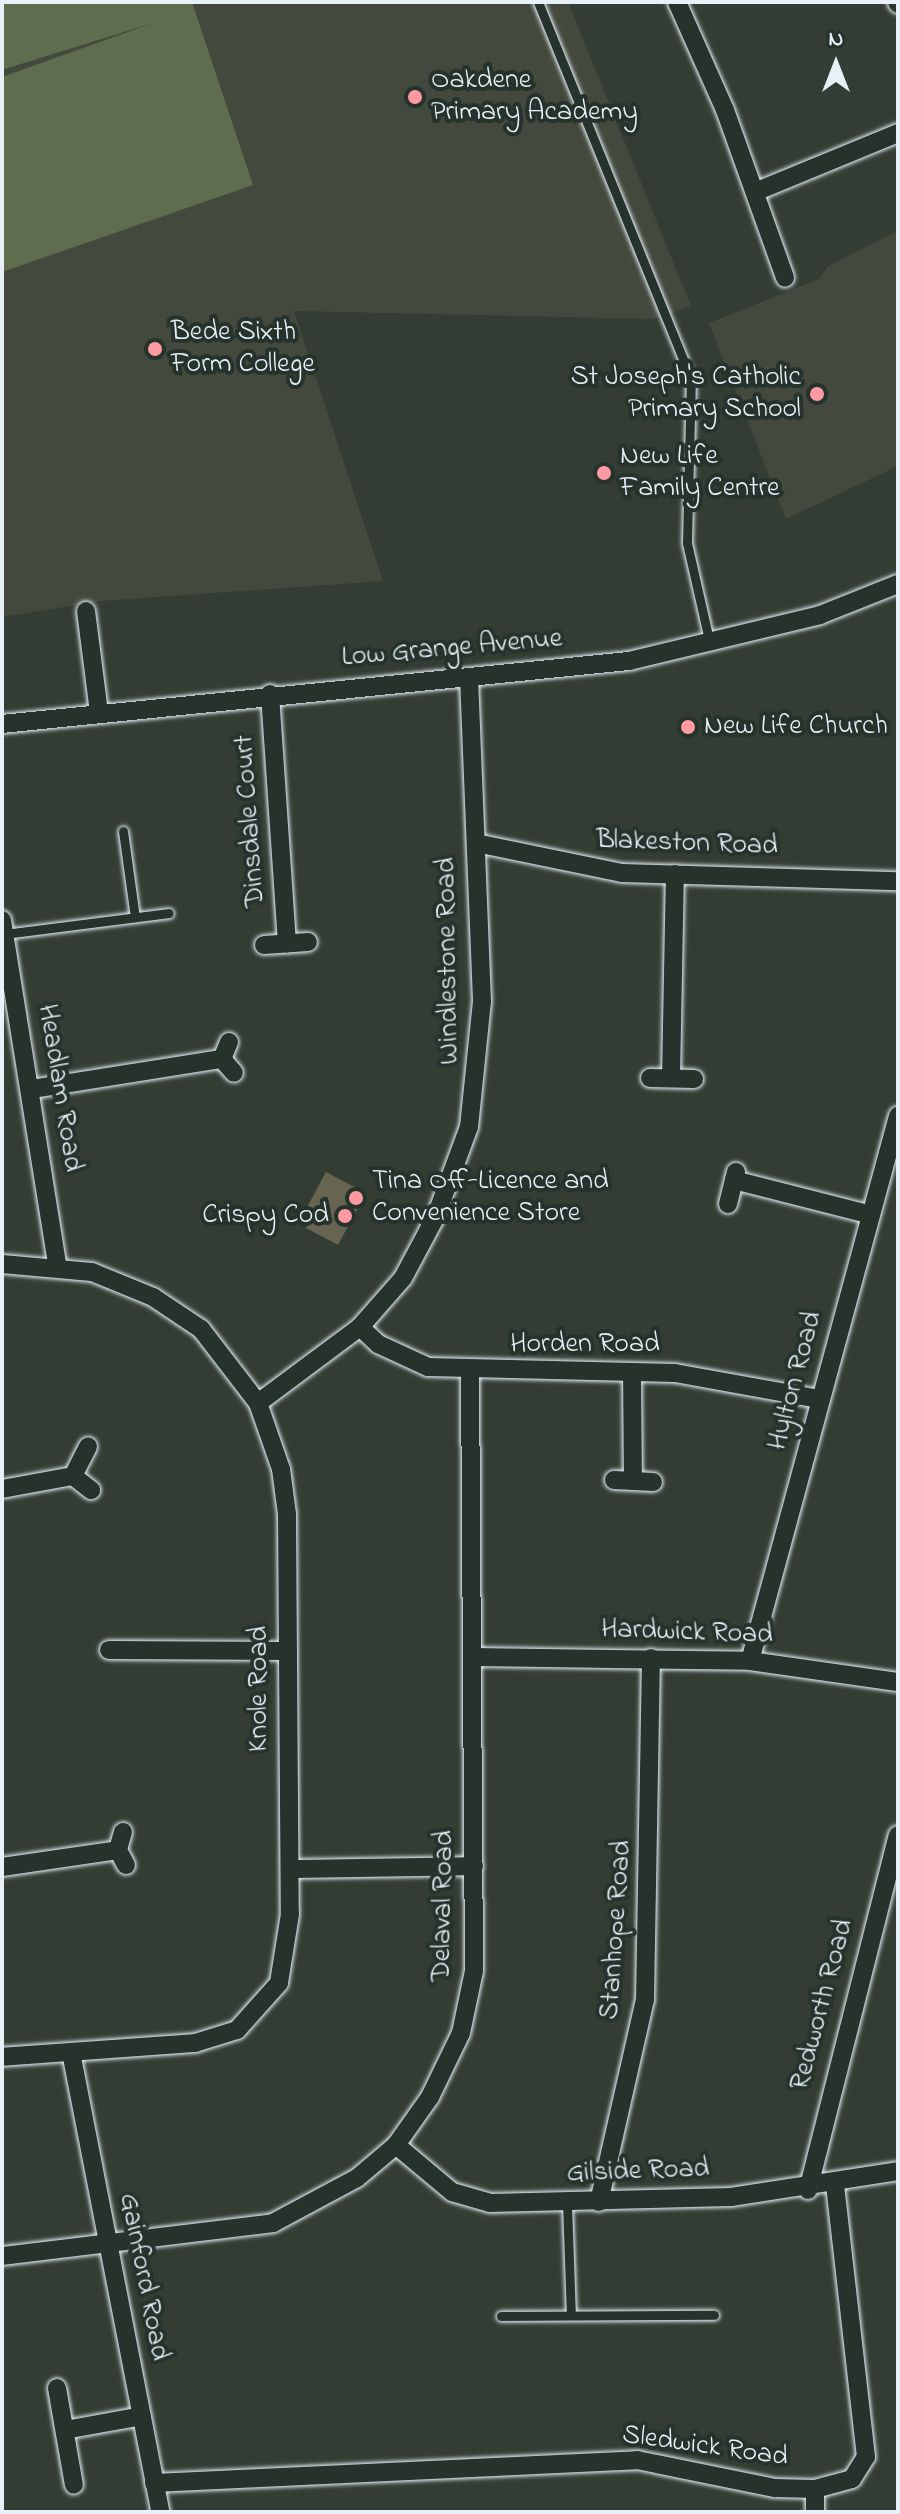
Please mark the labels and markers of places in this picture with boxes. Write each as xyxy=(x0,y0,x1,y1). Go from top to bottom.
place label: Oakdene Primary Academy xyxy=(431,64,638,130)
marker: Oakdene Primary Academy xyxy=(406,88,424,106)
place label: Bede Sixth Form College xyxy=(171,316,315,382)
marker: Bede Sixth Form College xyxy=(146,340,164,358)
place label: St Joseph's Catholic Primary School xyxy=(571,361,801,427)
marker: St Joseph's Catholic Primary School xyxy=(808,385,826,403)
place label: New Life Family Centre xyxy=(620,440,780,506)
marker: New Life Family Centre xyxy=(595,464,613,482)
place label: New Life Church xyxy=(704,710,888,744)
marker: New Life Church xyxy=(679,718,697,736)
place label: Tina Off-Licence and Convenience Store xyxy=(372,1165,609,1231)
marker: Tina Off-Licence and Convenience Store xyxy=(347,1189,365,1207)
place label: Crispy Cod xyxy=(202,1199,329,1233)
marker: Crispy Cod xyxy=(336,1207,354,1225)

